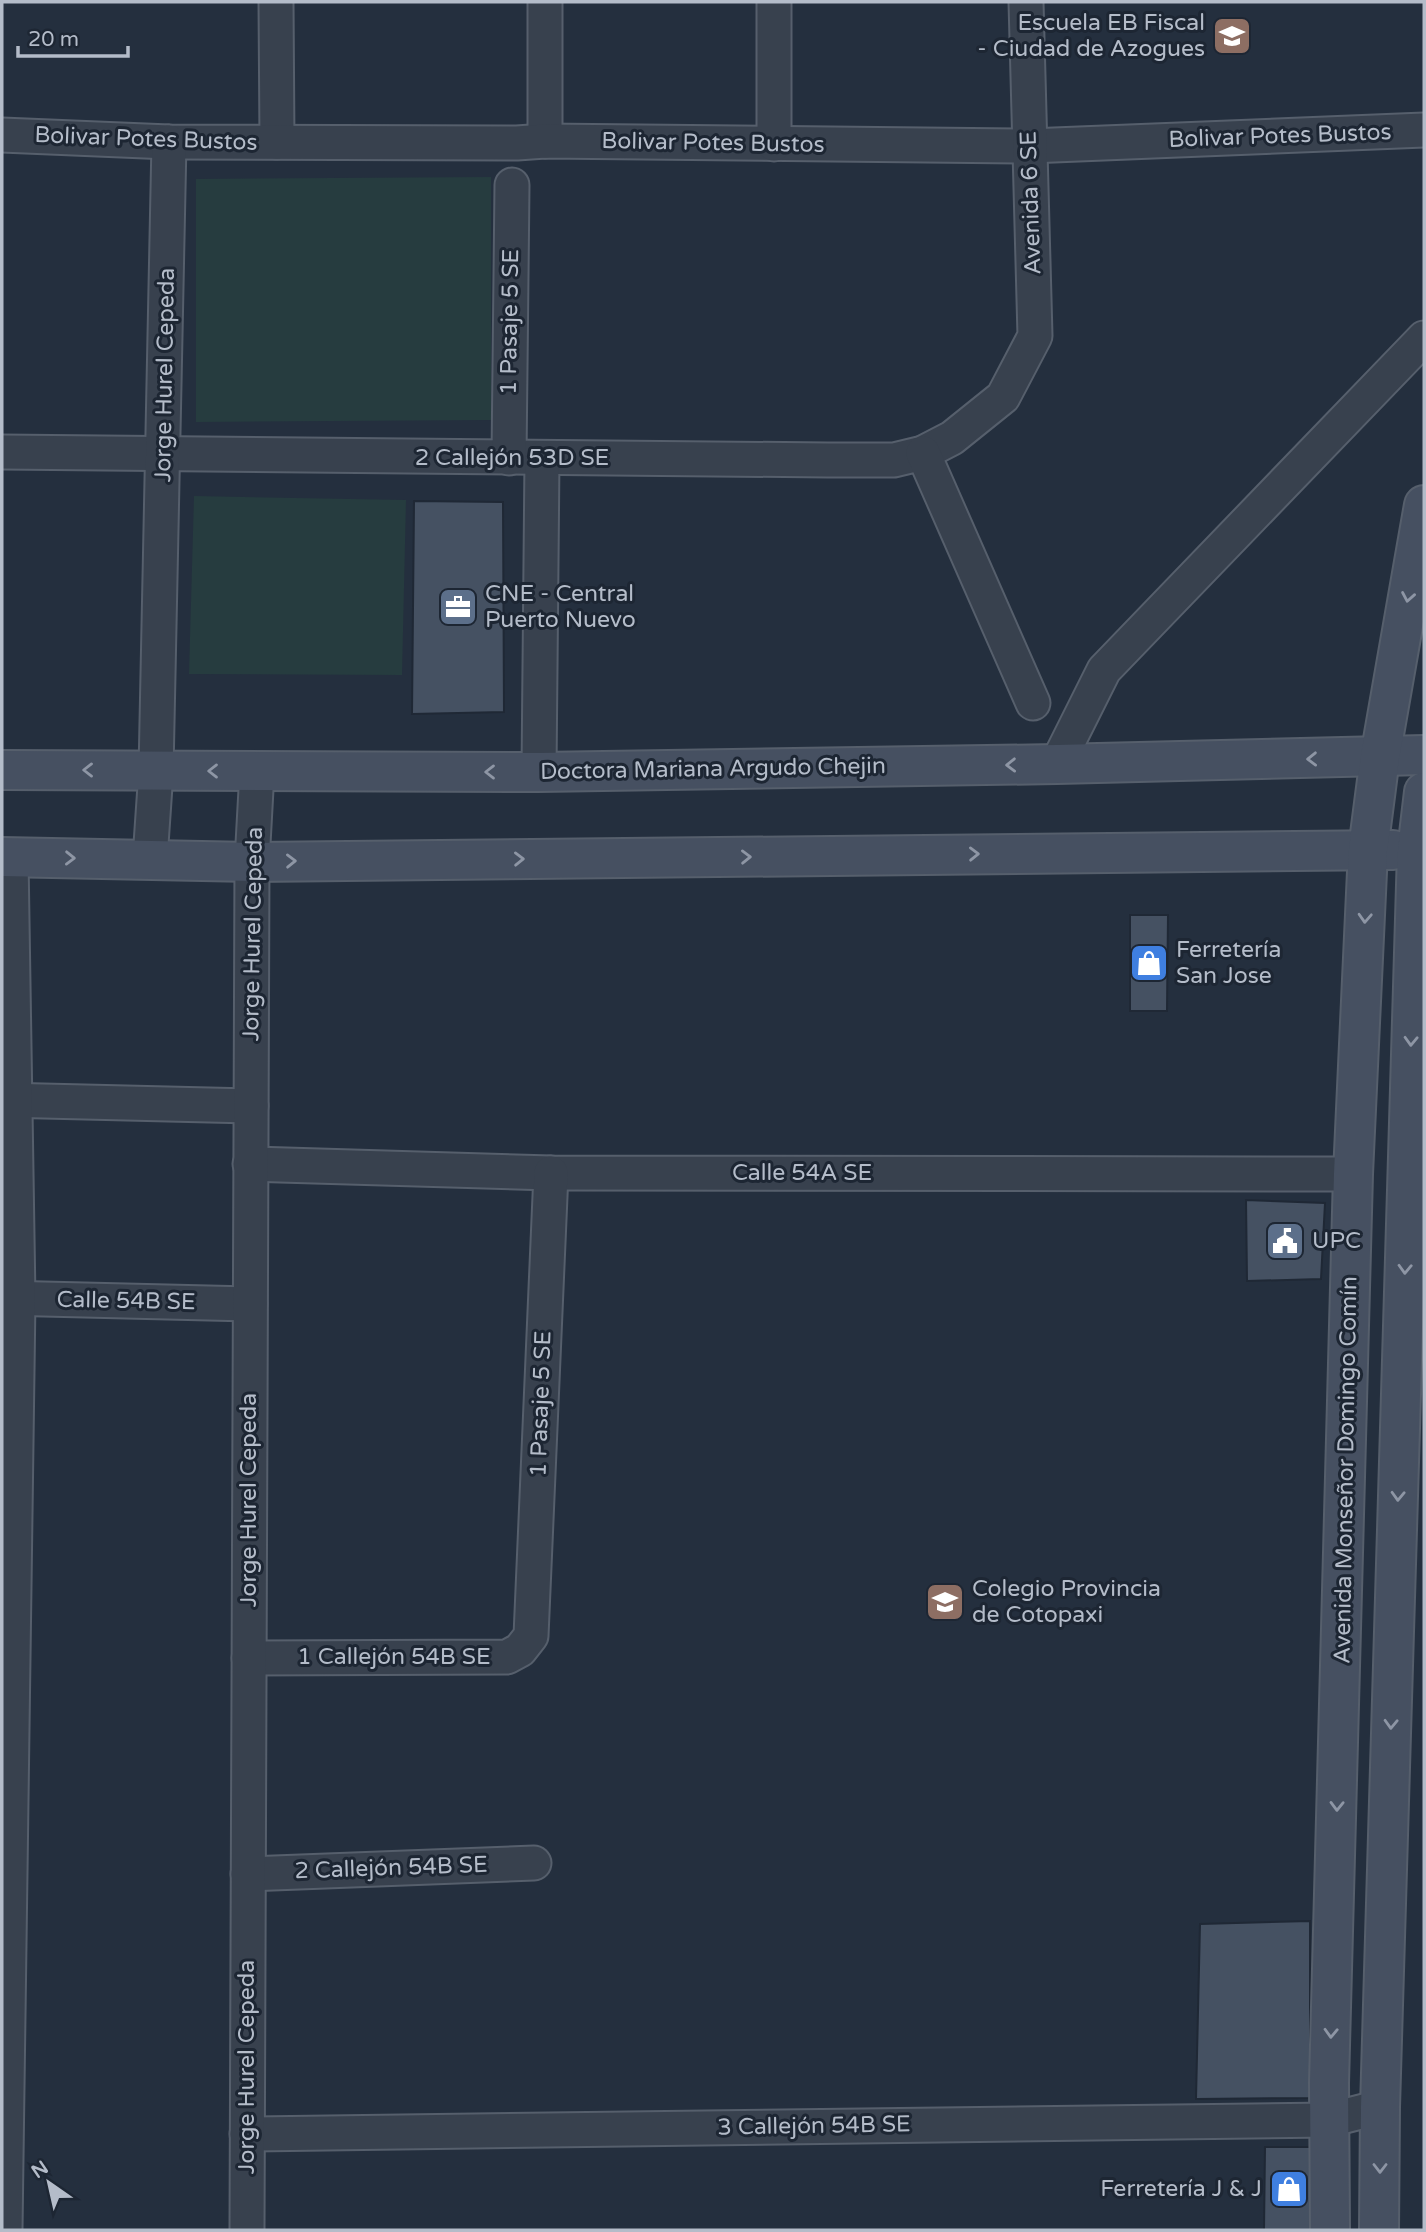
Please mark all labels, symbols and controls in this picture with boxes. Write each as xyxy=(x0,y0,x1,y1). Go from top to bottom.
place label: Escuela EB Fiscal - Ciudad de Azogues xyxy=(977,9,1205,63)
scale bar xyxy=(18,14,128,58)
school or university icon: Escuela EB Fiscal - Ciudad de Azogues xyxy=(1211,15,1253,57)
text: 20 m xyxy=(28,27,79,52)
street label: Bolivar Potes Bustos xyxy=(1168,118,1392,154)
street label: Bolivar Potes Bustos xyxy=(34,121,258,157)
street label: Bolivar Potes Bustos xyxy=(601,127,825,159)
street label: Avenida 6 SE xyxy=(1014,131,1048,275)
street label: 1 Pasaje 5 SE xyxy=(495,249,525,395)
street label: Jorge Hurel Cepeda xyxy=(149,267,181,483)
street label: 2 Callejón 53D SE xyxy=(415,444,609,472)
place label: CNE - Central Puerto Nuevo xyxy=(485,580,636,634)
office icon: CNE - Central Puerto Nuevo xyxy=(437,586,479,628)
one-way arrow xyxy=(1401,591,1416,603)
one-way arrow xyxy=(1306,751,1317,766)
street label: Doctora Mariana Argudo Chejin xyxy=(540,752,886,786)
one-way arrow xyxy=(1005,757,1016,773)
one-way arrow xyxy=(82,762,93,778)
one-way arrow xyxy=(207,763,218,779)
one-way arrow xyxy=(484,764,494,780)
street label: Jorge Hurel Cepeda xyxy=(237,826,269,1042)
one-way arrow xyxy=(969,846,980,862)
one-way arrow xyxy=(742,849,752,865)
one-way arrow xyxy=(65,851,76,866)
one-way arrow xyxy=(514,851,525,867)
one-way arrow xyxy=(286,854,297,869)
one-way arrow xyxy=(1358,913,1373,924)
place label: Ferretería San Jose xyxy=(1176,936,1281,990)
shop icon: Ferretería San Jose xyxy=(1128,942,1170,984)
one-way arrow xyxy=(1404,1036,1419,1047)
street label: Calle 54A SE xyxy=(732,1159,872,1187)
public building icon: UPC xyxy=(1264,1220,1306,1262)
place label: UPC xyxy=(1312,1227,1361,1255)
one-way arrow xyxy=(1397,1263,1412,1274)
street label: Avenida Monseñor Domingo Comín xyxy=(1329,1276,1363,1664)
street label: Calle 54B SE xyxy=(56,1286,196,1316)
street label: 1 Pasaje 5 SE xyxy=(524,1330,558,1478)
street label: Jorge Hurel Cepeda xyxy=(235,1393,263,1607)
one-way arrow xyxy=(1390,1491,1406,1502)
place label: Colegio Provincia de Cotopaxi xyxy=(972,1575,1161,1629)
school or university icon: Colegio Provincia de Cotopaxi xyxy=(924,1581,966,1623)
street label: 1 Callejón 54B SE xyxy=(297,1643,491,1671)
one-way arrow xyxy=(1384,1718,1399,1729)
one-way arrow xyxy=(1329,1800,1344,1811)
street label: 2 Callejón 54B SE xyxy=(294,1851,488,1885)
street label: Jorge Hurel Cepeda xyxy=(233,1960,261,2174)
one-way arrow xyxy=(1323,2028,1338,2039)
street label: 3 Callejón 54B SE xyxy=(717,2110,911,2142)
north arrow xyxy=(14,2148,84,2218)
text: N xyxy=(28,2156,53,2183)
one-way arrow xyxy=(1372,2163,1387,2174)
shop icon: Ferretería J & J xyxy=(1268,2168,1310,2210)
place label: Ferretería J & J xyxy=(1100,2175,1262,2203)

